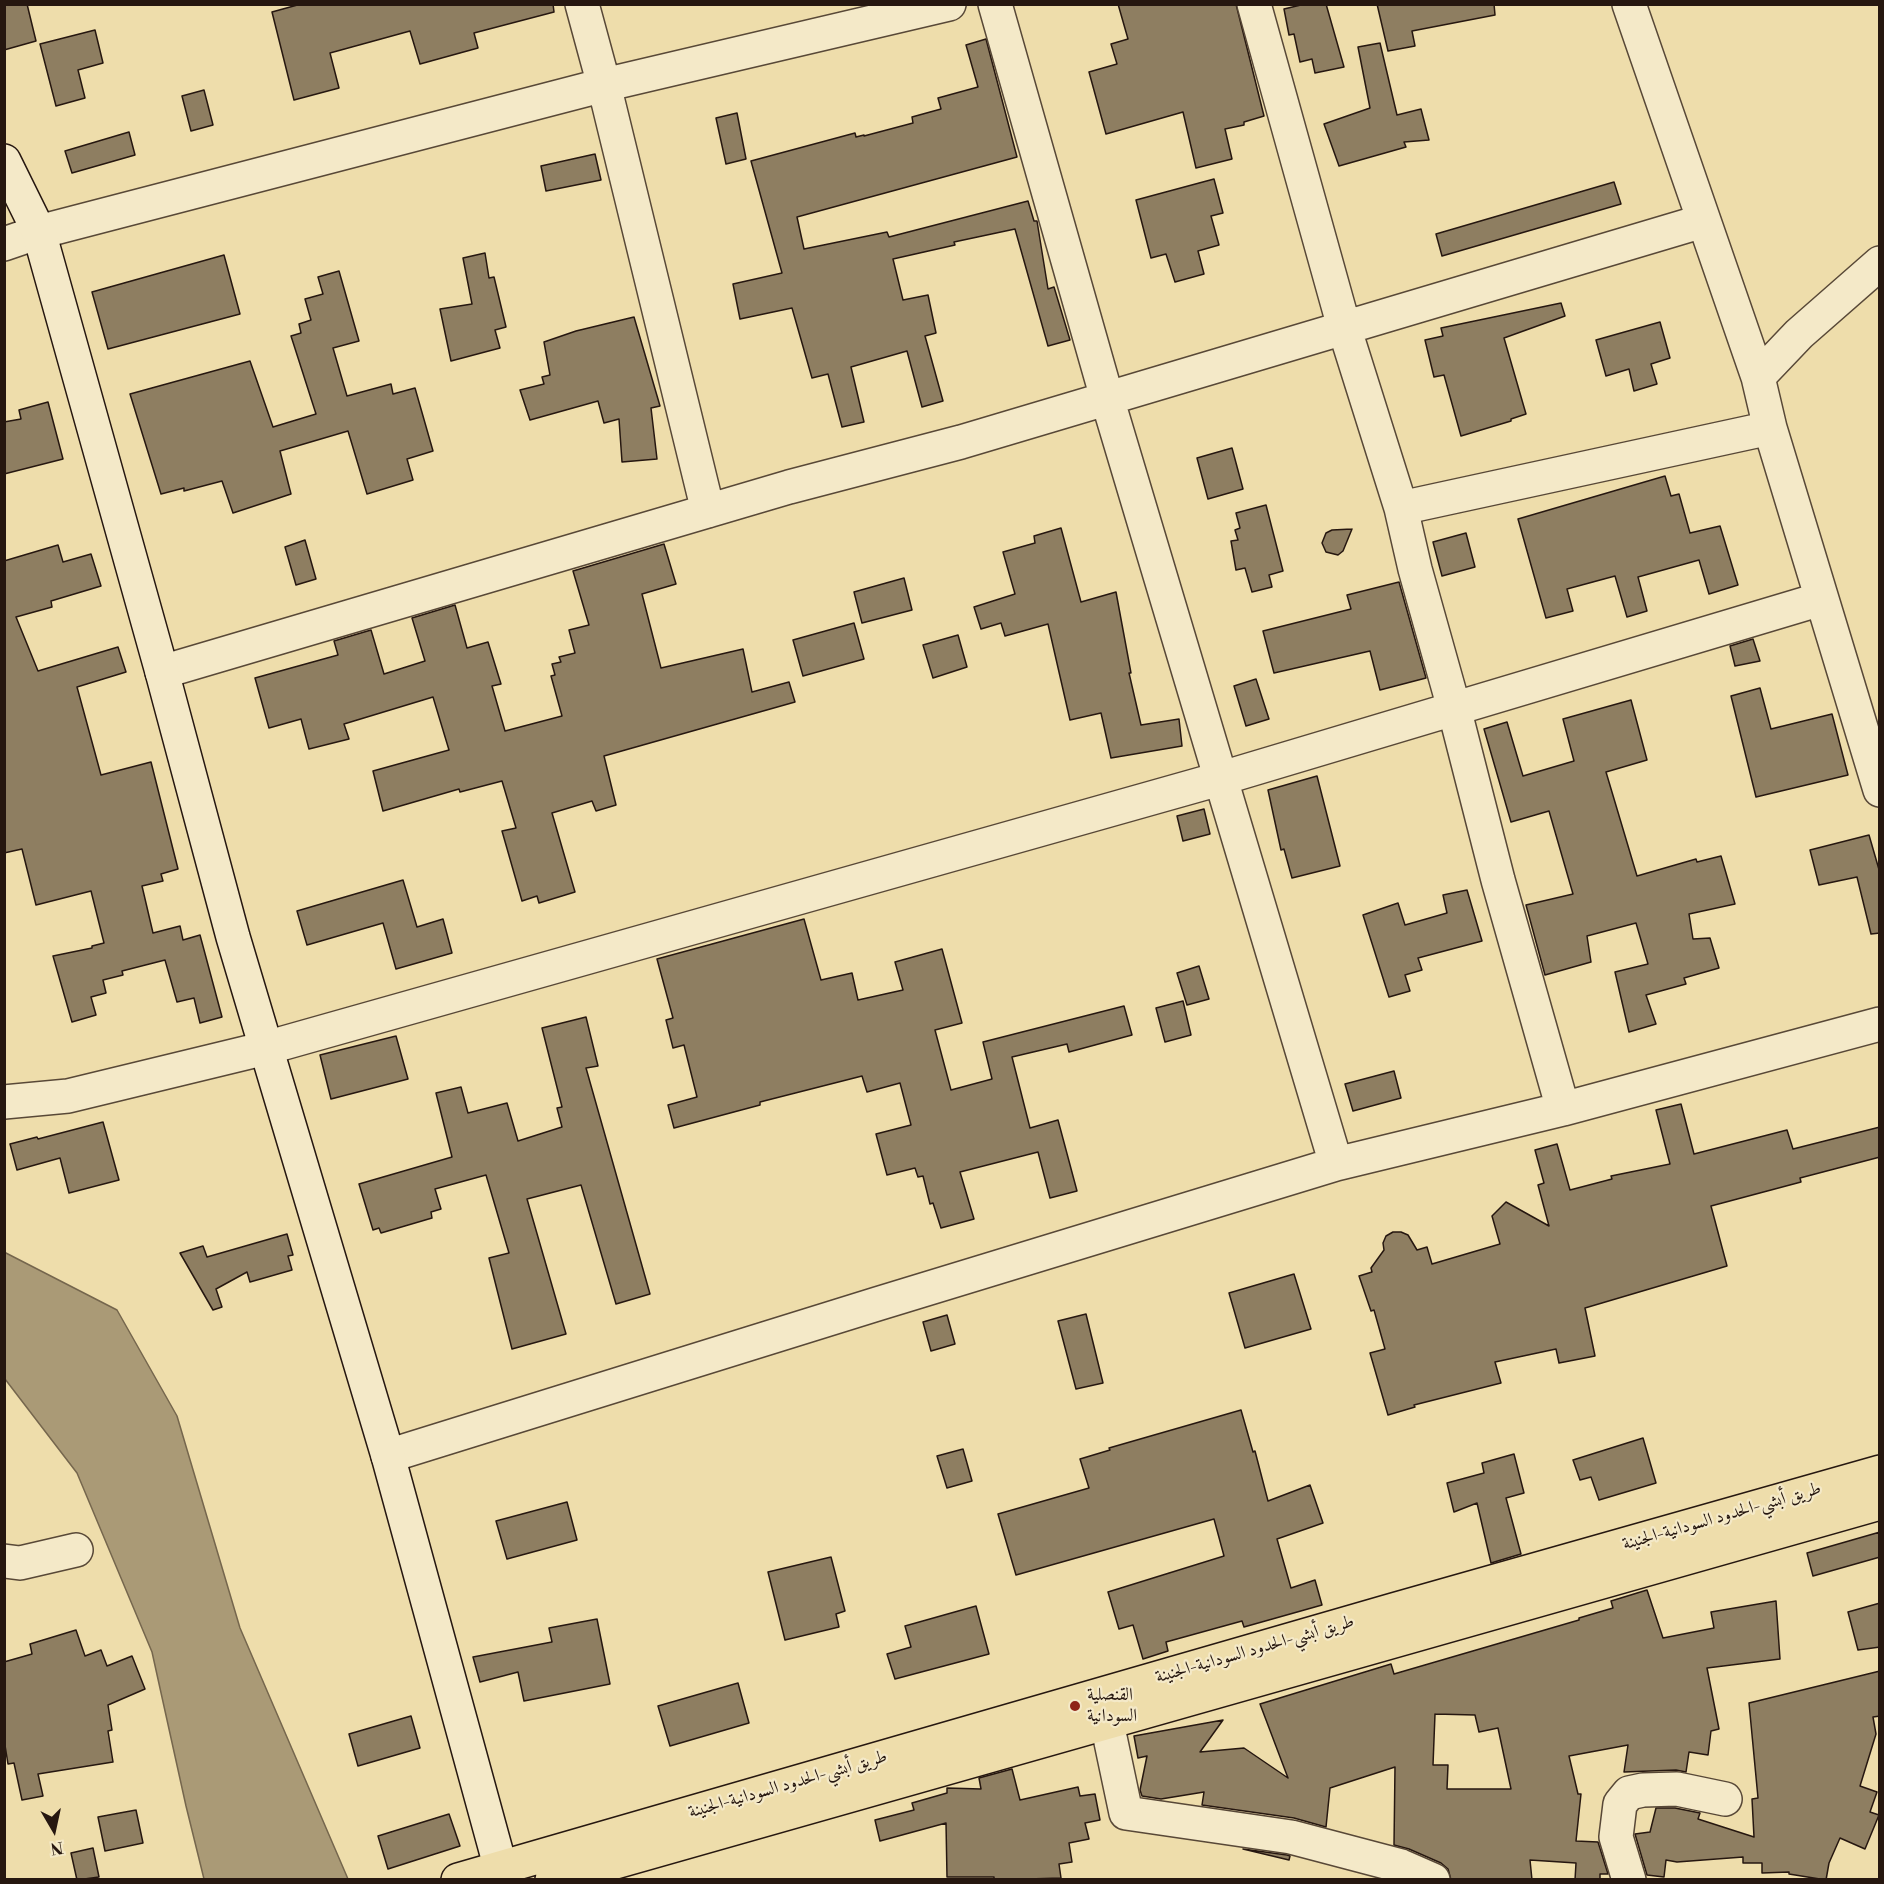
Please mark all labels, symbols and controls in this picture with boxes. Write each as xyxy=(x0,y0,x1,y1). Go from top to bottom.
street label: طريق أبشي-الحدود السودانية-الجنينة xyxy=(1620,1478,1824,1556)
street label: طريق أبشي-الحدود السودانية-الجنينة xyxy=(1153,1611,1357,1689)
place label: القنصلية السودانية xyxy=(1087,1685,1137,1728)
marker: القنصلية السودانية xyxy=(1068,1699,1082,1713)
street label: طريق أبشي-الحدود السودانية-الجنينة xyxy=(686,1746,890,1824)
north arrow xyxy=(24,1800,84,1860)
text: N xyxy=(49,1837,65,1859)

